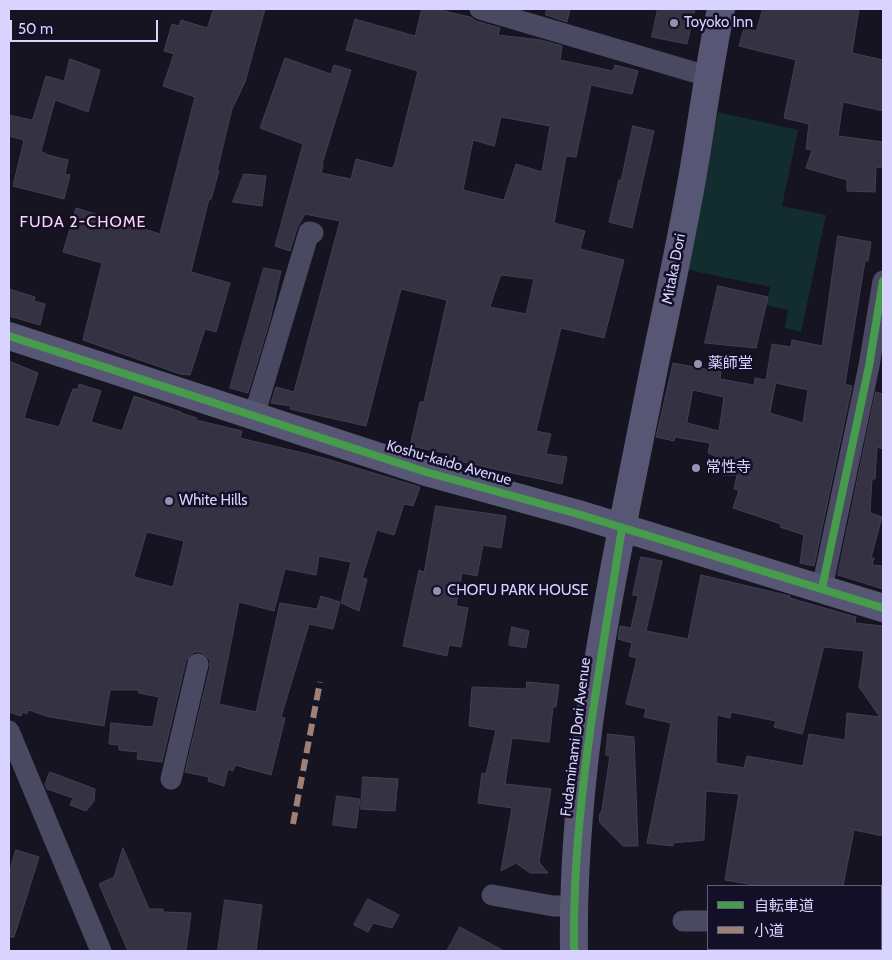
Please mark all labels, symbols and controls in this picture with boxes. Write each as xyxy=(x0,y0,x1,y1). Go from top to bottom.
scale bar xyxy=(12,10,160,42)
place label: Toyoko Inn xyxy=(684,14,753,32)
marker: Toyoko Inn xyxy=(668,17,680,29)
text: 50 m xyxy=(18,20,53,38)
district label: FUDA 2-CHOME xyxy=(18,212,148,232)
street label: Mitaka Dori xyxy=(658,232,690,306)
place label: 薬師堂 xyxy=(708,355,753,373)
marker: 薬師堂 xyxy=(692,358,704,370)
street label: Koshu-kaido Avenue xyxy=(384,437,514,489)
place label: 常性寺 xyxy=(706,459,751,477)
marker: 常性寺 xyxy=(690,462,702,474)
place label: White Hills xyxy=(179,492,247,510)
marker: White Hills xyxy=(163,495,175,507)
place label: CHOFU PARK HOUSE xyxy=(447,582,589,600)
marker: CHOFU PARK HOUSE xyxy=(431,585,443,597)
street label: Fudaminami Dori Avenue xyxy=(557,656,595,818)
legend xyxy=(707,885,882,950)
text: 自転車道 xyxy=(754,897,814,915)
text: 小道 xyxy=(754,922,784,940)

